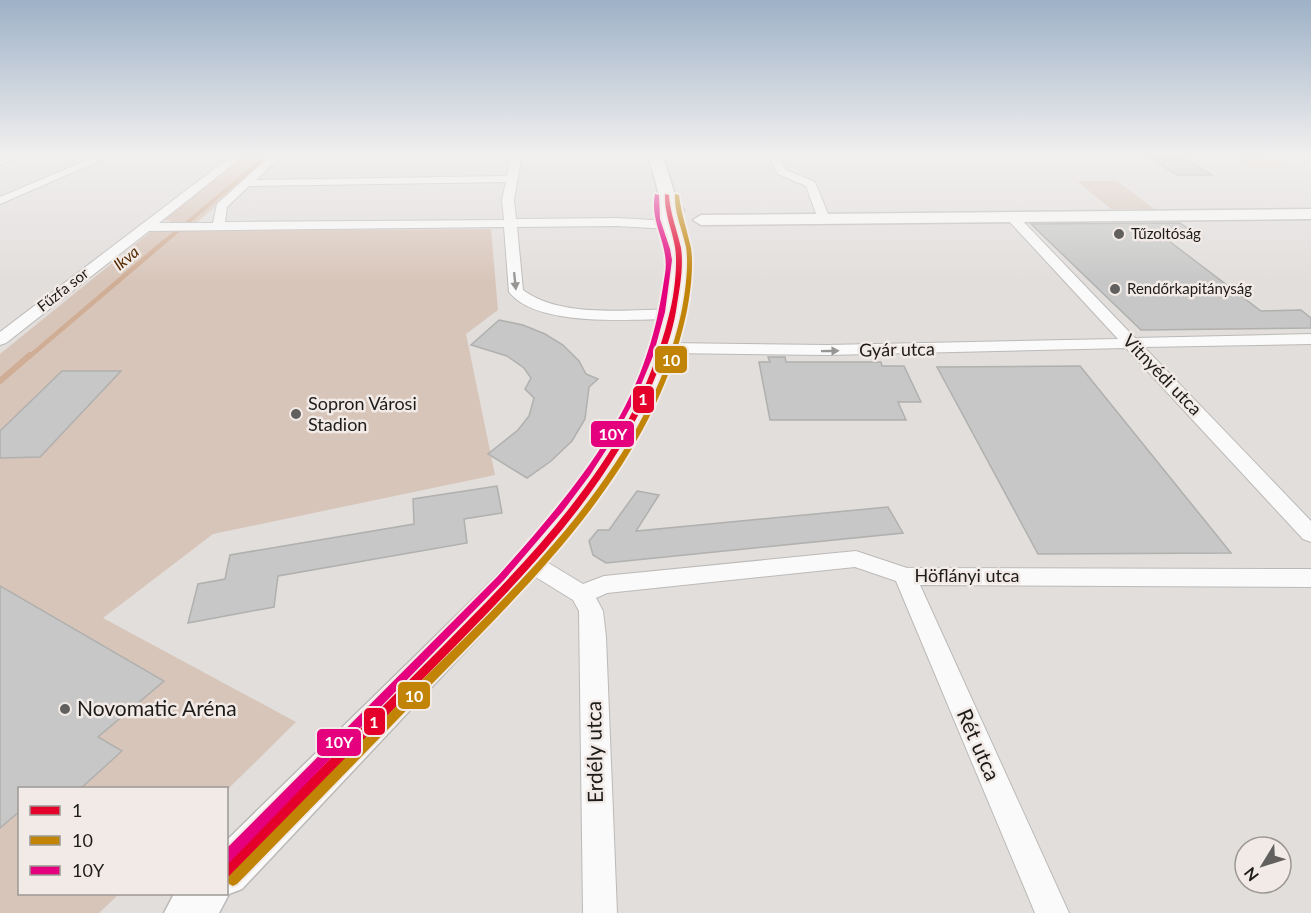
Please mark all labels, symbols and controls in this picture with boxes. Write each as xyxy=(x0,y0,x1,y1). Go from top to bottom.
place label: Tűzoltóság xyxy=(1131,224,1201,242)
marker: Tűzoltóság xyxy=(1112,227,1126,241)
water label: Ikva xyxy=(109,242,142,274)
street label: Fűzfa sor xyxy=(33,263,92,315)
one-way arrow xyxy=(510,271,520,290)
place label: Rendőrkapitányság xyxy=(1127,279,1252,297)
marker: Rendőrkapitányság xyxy=(1108,282,1122,296)
street label: Vitnyédi utca xyxy=(1119,329,1207,419)
street label: Gyár utca xyxy=(859,337,935,361)
line badge: 10 xyxy=(654,345,688,374)
one-way arrow xyxy=(821,346,840,356)
text: 10 xyxy=(662,350,680,369)
line badge: 1 xyxy=(632,385,655,414)
text: 1 xyxy=(638,389,648,408)
place label: Sopron Városi Stadion xyxy=(308,392,417,435)
marker: Sopron Városi Stadion xyxy=(289,407,303,421)
line badge: 10Y xyxy=(590,420,635,448)
text: 10Y xyxy=(599,424,628,443)
street label: Höflányi utca xyxy=(914,564,1020,586)
line badge: 10 xyxy=(397,681,431,710)
text: 10 xyxy=(405,686,423,705)
place label: Novomatic Aréna xyxy=(77,695,237,720)
street label: Erdély utca xyxy=(580,701,607,803)
marker: Novomatic Aréna xyxy=(58,702,72,716)
street label: Rét utca xyxy=(952,705,1006,784)
line badge: 1 xyxy=(363,707,386,736)
text: 1 xyxy=(369,712,379,731)
line badge: 10Y xyxy=(316,728,362,757)
text: 10Y xyxy=(325,732,354,751)
legend xyxy=(18,787,228,895)
text: 1 xyxy=(72,799,82,821)
text: 10 xyxy=(72,829,93,851)
north arrow xyxy=(1233,835,1293,895)
text: 10Y xyxy=(72,859,105,881)
text: N xyxy=(1240,864,1262,885)

